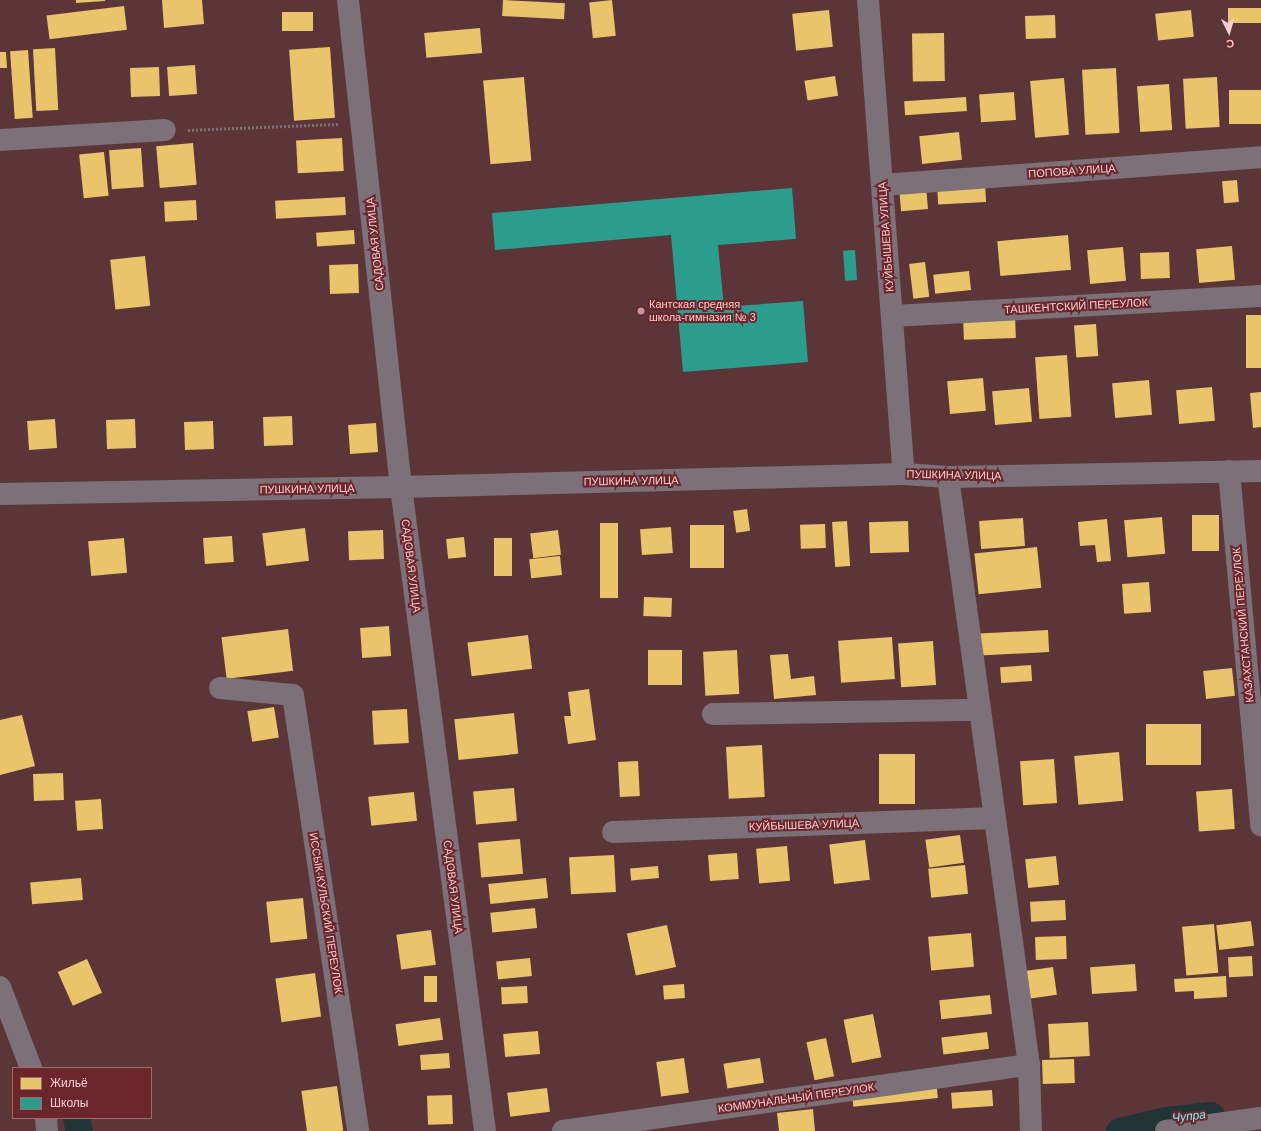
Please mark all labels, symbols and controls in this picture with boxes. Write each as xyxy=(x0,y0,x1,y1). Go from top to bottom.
north arrow xyxy=(1209,12,1249,52)
text: С xyxy=(1226,38,1235,50)
street label: ПОПОВА УЛИЦА xyxy=(1028,161,1116,181)
street label: КУЙБЫШЕВА УЛИЦА xyxy=(876,181,896,293)
street label: САДОВАЯ УЛИЦА xyxy=(364,197,386,291)
street label: ТАШКЕНТСКИЙ ПЕРЕУЛОК xyxy=(1004,296,1148,316)
place label: Кантская средняя школа-гимназия № 3 xyxy=(649,298,756,324)
marker: Кантская средняя школа-гимназия № 3 xyxy=(636,306,646,316)
street label: ПУШКИНА УЛИЦА xyxy=(906,468,1002,482)
street label: ПУШКИНА УЛИЦА xyxy=(583,474,679,488)
street label: ПУШКИНА УЛИЦА xyxy=(259,482,355,496)
street label: САДОВАЯ УЛИЦА xyxy=(399,519,423,613)
street label: КАЗАХСТАНСКИЙ ПЕРЕУЛОК xyxy=(1230,547,1256,703)
street label: КУЙБЫШЕВА УЛИЦА xyxy=(749,816,859,834)
street label: ИССЫК-КУЛЬСКИЙ ПЕРЕУЛОК xyxy=(307,832,345,994)
street label: САДОВАЯ УЛИЦА xyxy=(441,840,465,934)
legend xyxy=(12,1067,152,1119)
text: Жильё xyxy=(50,1076,88,1090)
street label: КОММУНАЛЬНЫЙ ПЕРЕУЛОК xyxy=(717,1081,875,1115)
text: Школы xyxy=(50,1096,88,1110)
water label: Чупра xyxy=(1171,1108,1207,1126)

